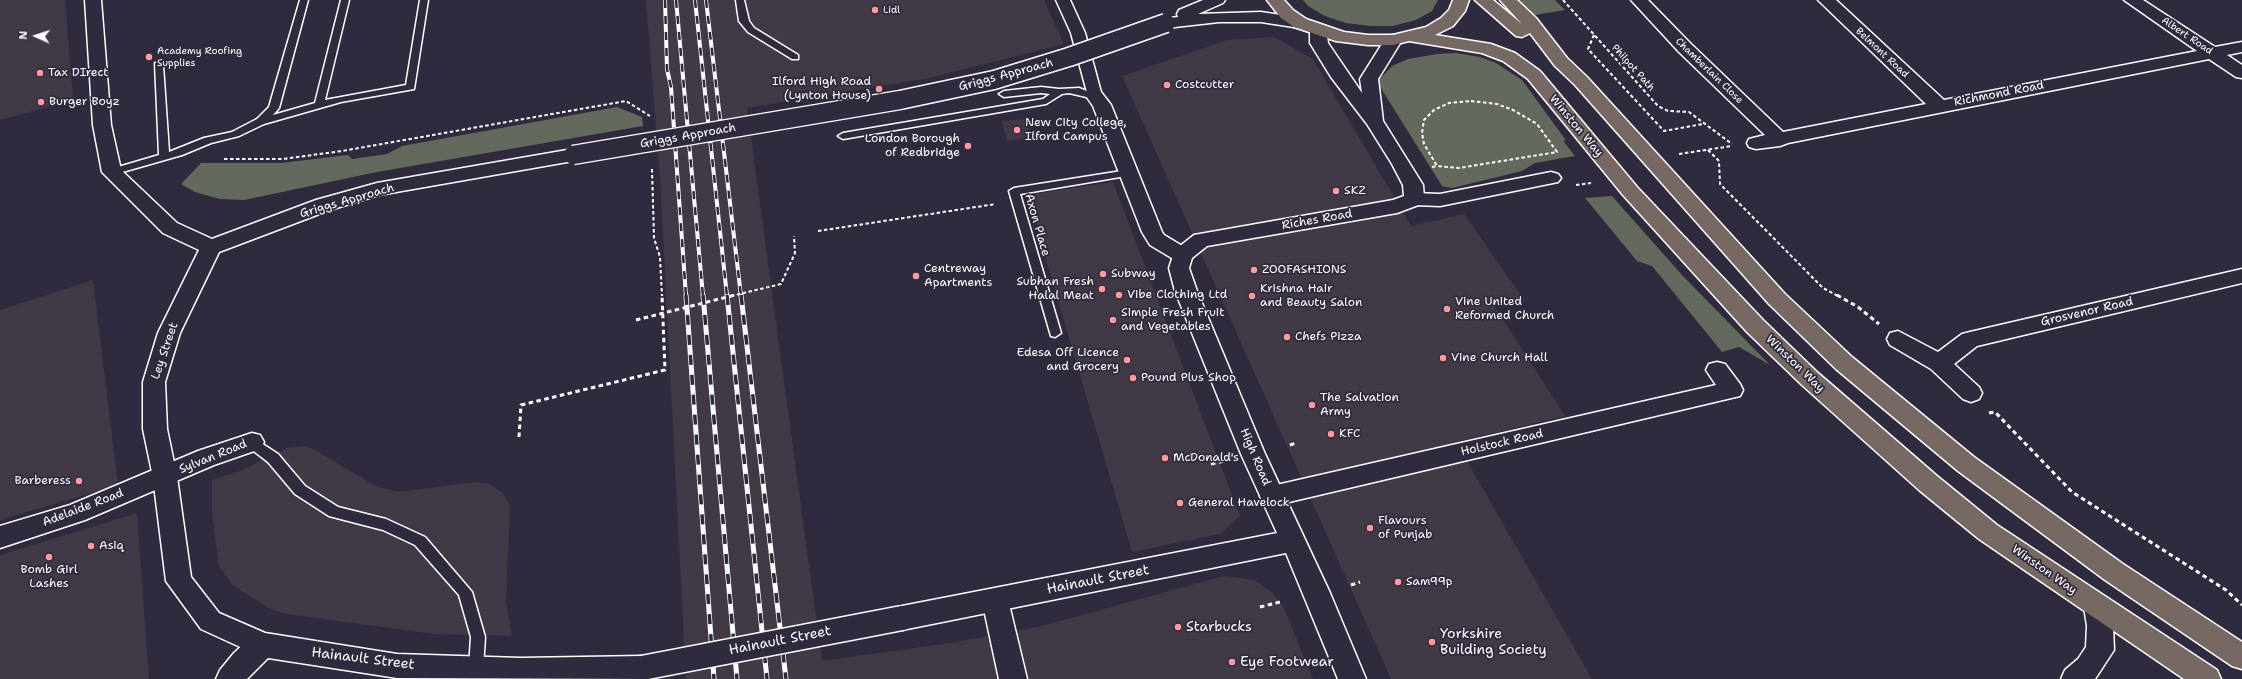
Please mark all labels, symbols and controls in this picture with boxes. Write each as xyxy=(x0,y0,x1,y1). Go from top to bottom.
place label: Lidl xyxy=(883,4,900,16)
marker: Lidl xyxy=(870,5,880,15)
street label: Albert Road xyxy=(2159,15,2215,57)
north arrow xyxy=(16,16,56,56)
street label: Belmont Road xyxy=(1853,25,1911,81)
text: N xyxy=(16,31,31,40)
street label: Chamberlain Close xyxy=(1673,36,1745,106)
street label: Philpot Path xyxy=(1609,42,1657,94)
place label: Academy Roofing Supplies xyxy=(157,45,242,68)
marker: Academy Roofing Supplies xyxy=(144,52,154,62)
street label: Griggs Approach xyxy=(957,55,1055,95)
place label: Tax DIrect xyxy=(48,66,109,80)
marker: Tax DIrect xyxy=(35,68,45,78)
place label: Ilford High Road (Lynton House) xyxy=(772,75,871,103)
place label: Costcutter xyxy=(1175,78,1234,92)
street label: Richmond Road xyxy=(1953,78,2045,110)
marker: Costcutter xyxy=(1162,80,1172,90)
marker: Ilford High Road (Lynton House) xyxy=(874,84,884,94)
street label: Winston Way xyxy=(1546,92,1606,160)
place label: Burger Boyz xyxy=(49,95,120,109)
marker: Burger Boyz xyxy=(36,97,46,107)
place label: New City College, Ilford Campus xyxy=(1025,116,1126,144)
street label: Griggs Approach xyxy=(639,120,737,152)
marker: New City College, Ilford Campus xyxy=(1012,125,1022,135)
place label: London Borough of Redbridge xyxy=(865,132,960,160)
marker: London Borough of Redbridge xyxy=(963,141,973,151)
street label: Griggs Approach xyxy=(298,181,396,221)
place label: SKZ xyxy=(1344,184,1366,198)
marker: SKZ xyxy=(1331,186,1341,196)
street label: Axon Place xyxy=(1021,192,1053,258)
street label: Riches Road xyxy=(1281,207,1353,233)
place label: Centreway Apartments xyxy=(924,262,993,290)
place label: ZOOFASHIONS xyxy=(1262,263,1346,277)
marker: ZOOFASHIONS xyxy=(1249,265,1259,275)
place label: Subway xyxy=(1111,267,1156,281)
marker: Subway xyxy=(1098,269,1108,279)
marker: Centreway Apartments xyxy=(911,271,921,281)
place label: Subhan Fresh Halal Meat xyxy=(1016,275,1094,303)
place label: Krishna Hair and Beauty Salon xyxy=(1260,282,1362,310)
marker: Subhan Fresh Halal Meat xyxy=(1097,284,1107,294)
place label: Vibe Clothing Ltd xyxy=(1127,288,1227,302)
marker: Vibe Clothing Ltd xyxy=(1114,290,1124,300)
marker: Krishna Hair and Beauty Salon xyxy=(1247,291,1257,301)
street label: Grosvenor Road xyxy=(2040,294,2134,330)
place label: Vine United Reformed Church xyxy=(1455,295,1554,323)
marker: Vine United Reformed Church xyxy=(1442,304,1452,314)
place label: Simple Fresh Fruit and Vegetables xyxy=(1121,306,1224,334)
marker: Simple Fresh Fruit and Vegetables xyxy=(1108,315,1118,325)
street label: Ley Street xyxy=(149,321,181,381)
place label: Chefs Pizza xyxy=(1295,330,1361,344)
marker: Chefs Pizza xyxy=(1282,332,1292,342)
street label: Winston Way xyxy=(1763,332,1827,396)
place label: Edesa Off Licence and Grocery xyxy=(1017,346,1119,374)
place label: Vine Church Hall xyxy=(1451,351,1548,365)
marker: Vine Church Hall xyxy=(1438,353,1448,363)
marker: Edesa Off Licence and Grocery xyxy=(1122,355,1132,365)
place label: Pound Plus Shop xyxy=(1141,371,1236,385)
marker: Pound Plus Shop xyxy=(1128,373,1138,383)
place label: The Salvation Army xyxy=(1320,391,1399,419)
marker: The Salvation Army xyxy=(1307,400,1317,410)
street label: High Road xyxy=(1236,426,1274,488)
place label: KFC xyxy=(1339,427,1360,441)
street label: Holstock Road xyxy=(1459,427,1545,459)
marker: KFC xyxy=(1326,429,1336,439)
street label: Sylvan Road xyxy=(177,437,249,477)
place label: McDonald's xyxy=(1173,451,1239,465)
marker: McDonald's xyxy=(1160,453,1170,463)
place label: Barberess xyxy=(15,474,71,488)
marker: Barberess xyxy=(74,476,84,486)
street label: Adelaide Road xyxy=(40,486,126,530)
place label: General Havelock xyxy=(1188,496,1290,510)
marker: General Havelock xyxy=(1175,498,1185,508)
place label: Flavours of Punjab xyxy=(1378,514,1432,542)
marker: Flavours of Punjab xyxy=(1365,523,1375,533)
place label: Asiq xyxy=(99,539,124,553)
marker: Asiq xyxy=(86,541,96,551)
street label: Winston Way xyxy=(2009,542,2079,598)
marker: Bomb Girl Lashes xyxy=(44,552,54,562)
street label: Hainault Street xyxy=(1045,562,1151,598)
place label: Bomb Girl Lashes xyxy=(20,563,78,591)
place label: Sam99p xyxy=(1406,575,1453,589)
marker: Sam99p xyxy=(1393,577,1403,587)
place label: Starbucks xyxy=(1186,619,1252,635)
marker: Starbucks xyxy=(1173,622,1183,632)
street label: Hainault Street xyxy=(727,623,833,659)
place label: Yorkshire Building Society xyxy=(1440,626,1547,658)
marker: Yorkshire Building Society xyxy=(1427,637,1437,647)
street label: Hainault Street xyxy=(310,644,416,674)
place label: Eye Footwear xyxy=(1240,654,1334,670)
marker: Eye Footwear xyxy=(1227,657,1237,667)

